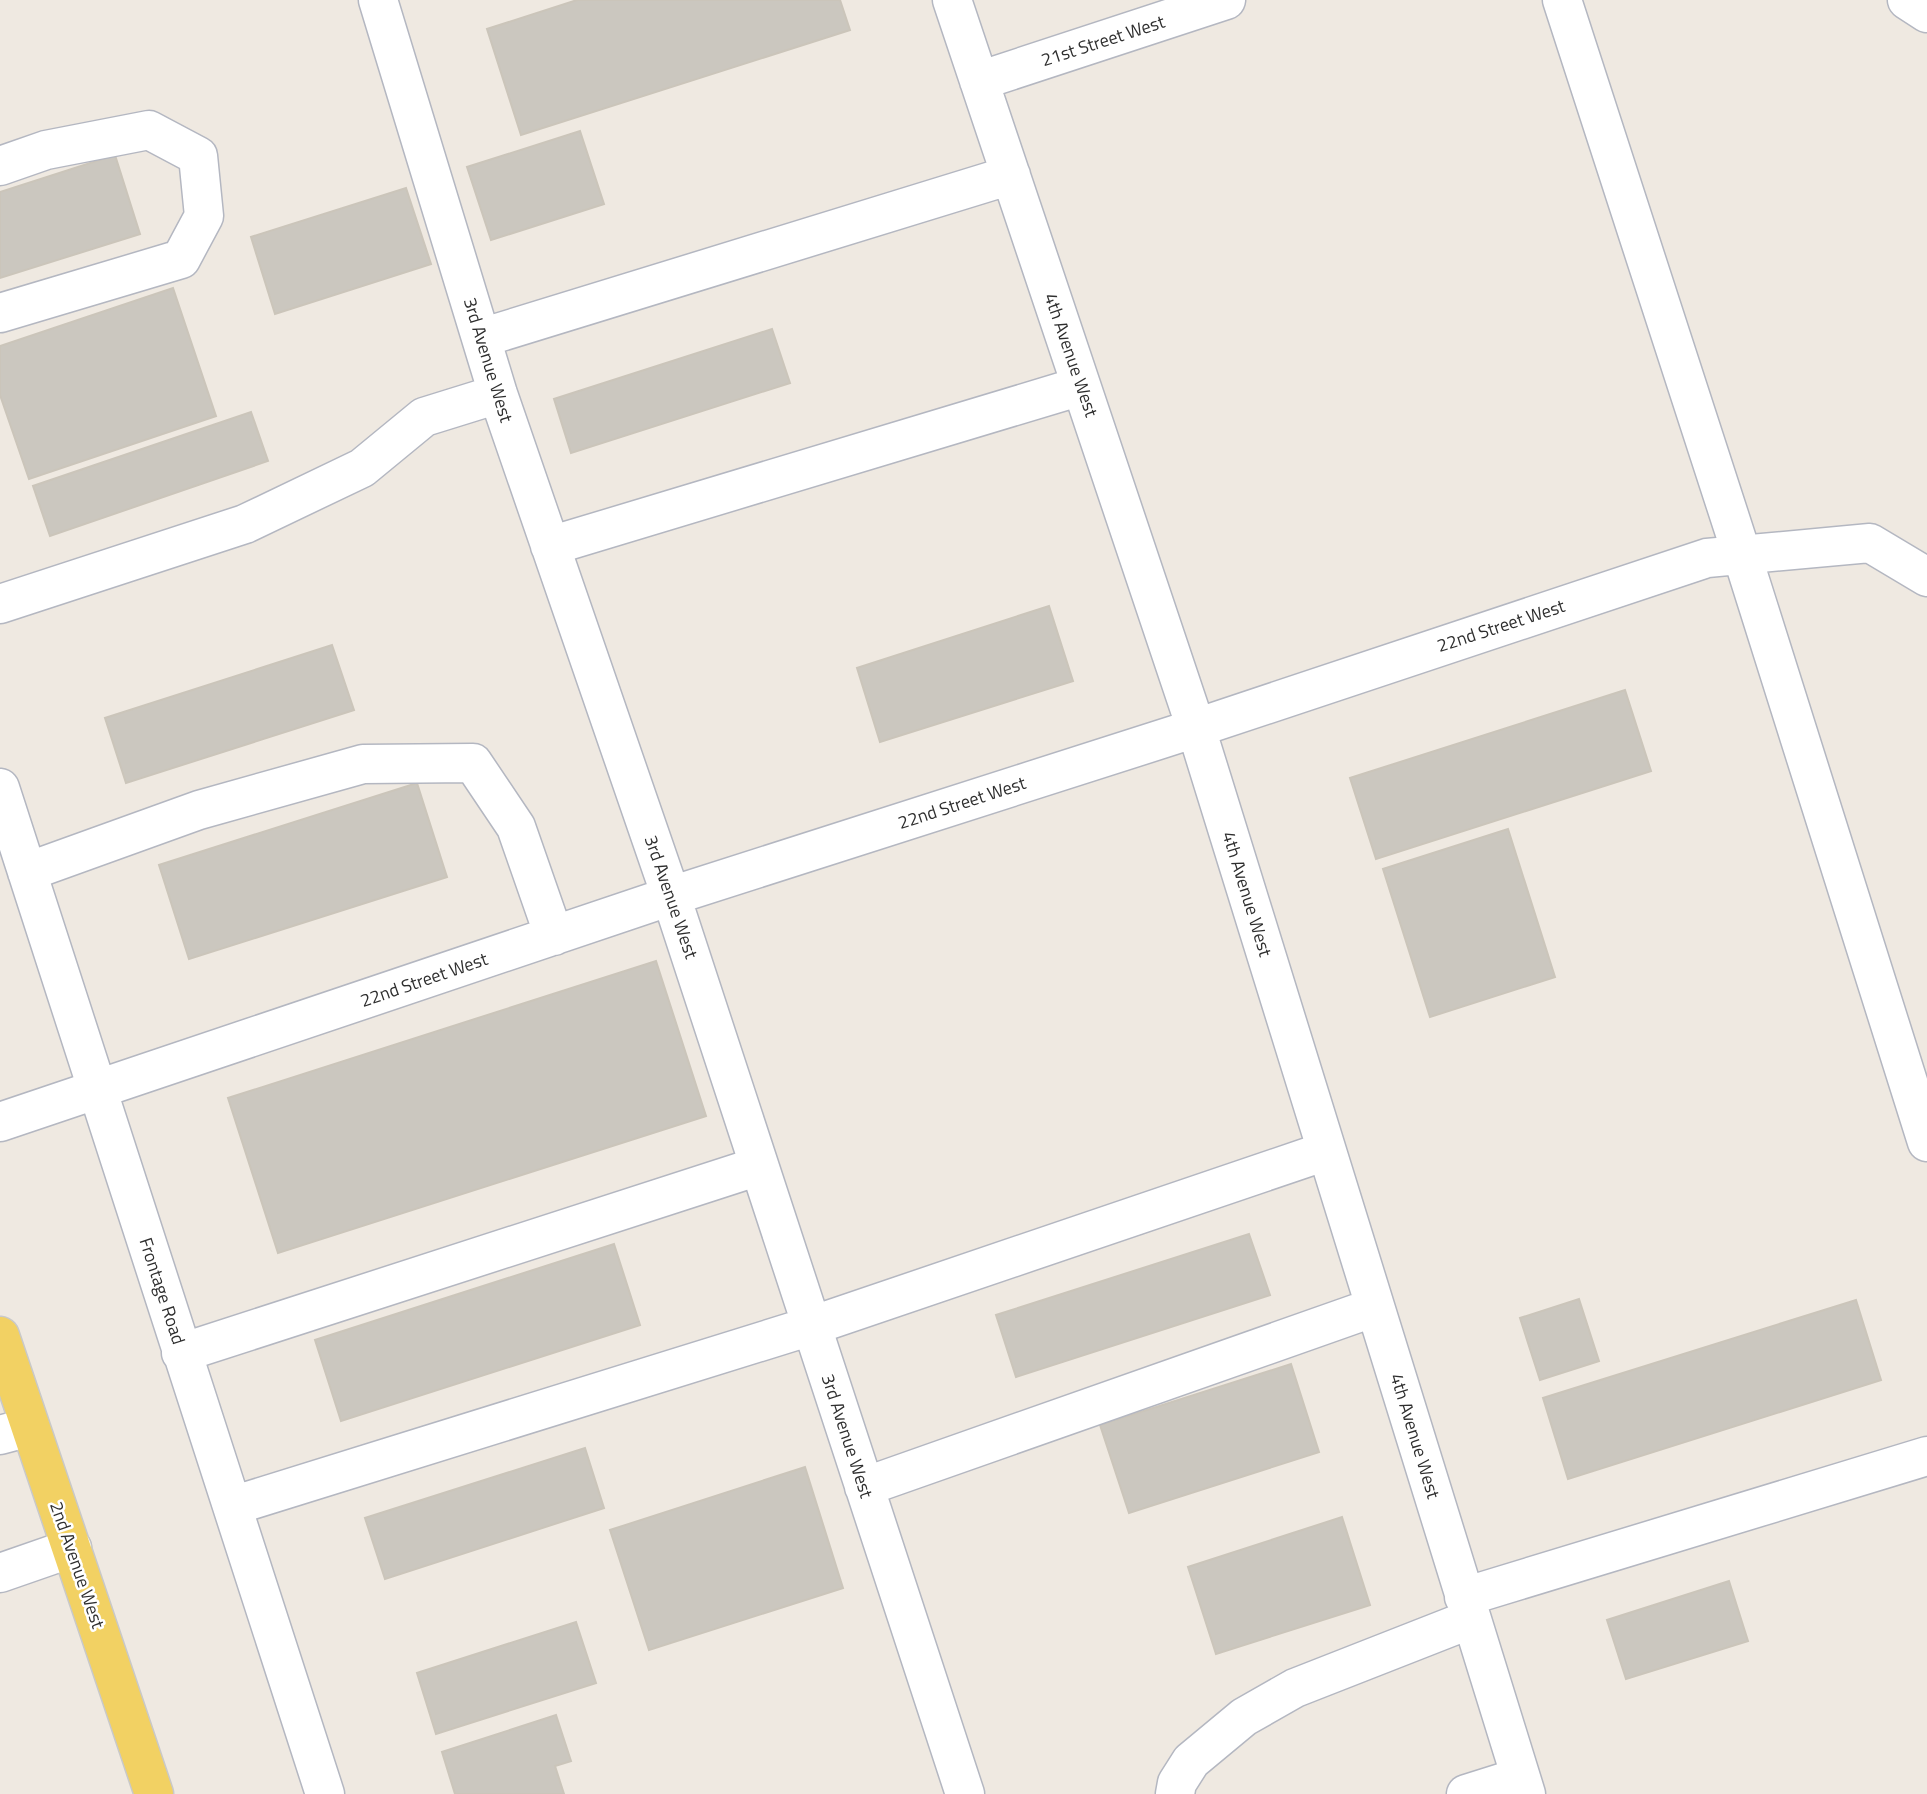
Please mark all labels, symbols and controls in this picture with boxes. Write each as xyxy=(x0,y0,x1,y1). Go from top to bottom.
street label: 21st Street West xyxy=(1038,8,1169,73)
street label: 4th Avenue West xyxy=(1038,289,1106,421)
street label: 3rd Avenue West xyxy=(457,294,520,426)
street label: 22nd Street West xyxy=(1433,592,1569,659)
street label: 22nd Street West xyxy=(894,769,1030,836)
street label: 4th Avenue West xyxy=(1216,828,1280,960)
street label: 3rd Avenue West xyxy=(638,831,705,963)
street label: 22nd Street West xyxy=(357,945,492,1014)
street label: Frontage Road xyxy=(133,1234,192,1348)
street label: 3rd Avenue West xyxy=(815,1370,880,1502)
street label: 4th Avenue West xyxy=(1384,1370,1448,1502)
street label: 2nd Avenue West xyxy=(43,1498,112,1633)

